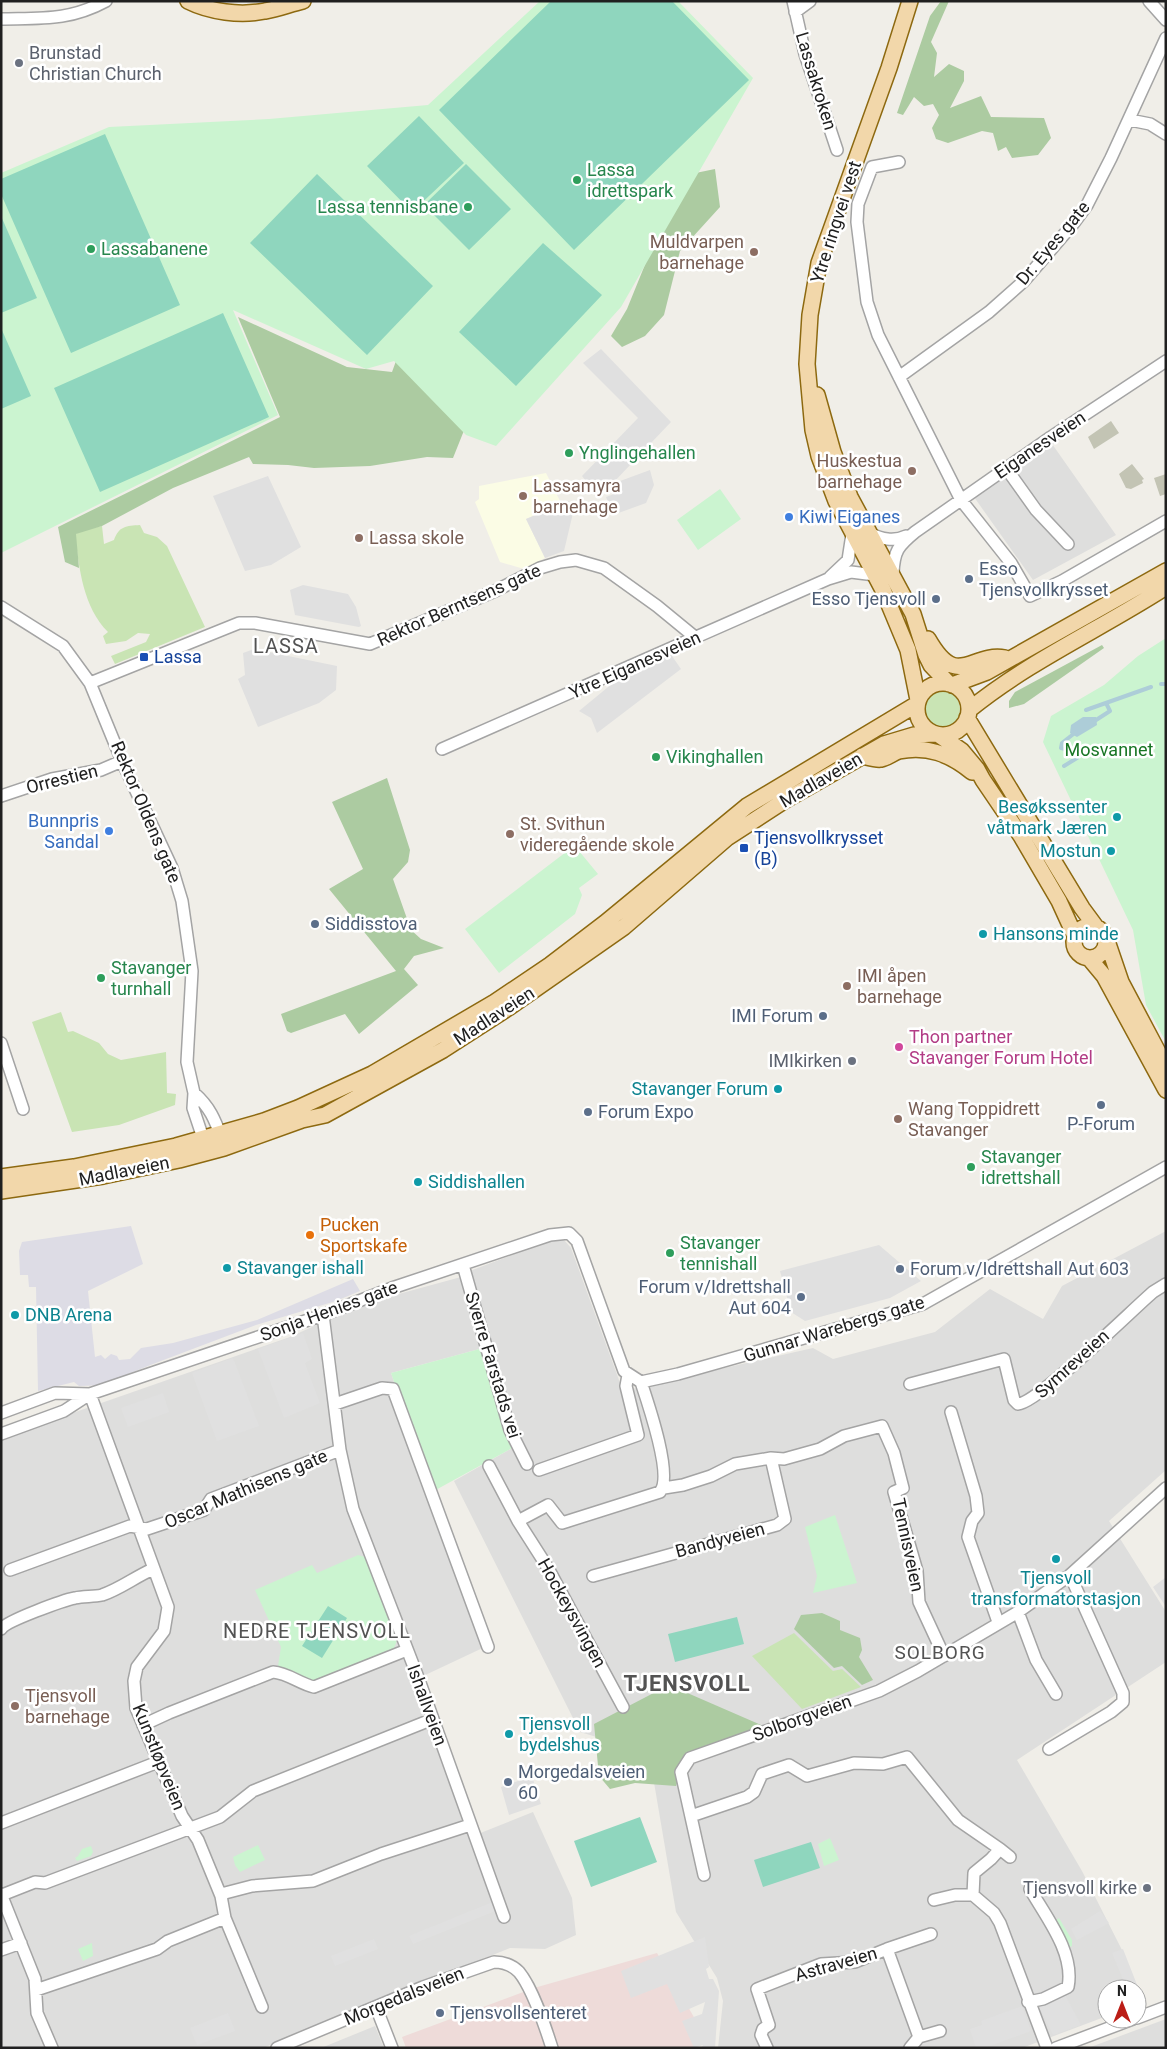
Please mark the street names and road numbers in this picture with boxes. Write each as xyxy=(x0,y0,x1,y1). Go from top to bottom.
street label: Lassakroken xyxy=(792,29,841,133)
street label: Ytre ringvei vest xyxy=(806,158,865,286)
street label: Dr. Eyes gate xyxy=(1011,196,1094,289)
street label: Eiganesveien xyxy=(990,406,1089,483)
street label: Rektor Berntsens gate xyxy=(374,559,544,650)
street label: Ytre Eiganesveien xyxy=(566,626,704,703)
street label: Rektor Oldens gate xyxy=(107,738,186,886)
street label: Madlaveien xyxy=(776,748,866,812)
street label: Orrestien xyxy=(24,759,100,798)
street label: Madlaveien xyxy=(450,982,538,1049)
street label: Madlaveien xyxy=(77,1151,171,1190)
street label: Sonja Henies gate xyxy=(257,1276,400,1345)
street label: Sverre Farstads vei xyxy=(461,1289,526,1441)
street label: Gunnar Warebergs gate xyxy=(741,1291,927,1366)
street label: Symreveien xyxy=(1030,1325,1113,1402)
street label: Oscar Mathisens gate xyxy=(161,1445,330,1532)
street label: Tennisveien xyxy=(888,1496,929,1594)
street label: Bandyveien xyxy=(673,1518,767,1562)
street label: Hockeysvingen xyxy=(534,1555,611,1671)
street label: Ishallveien xyxy=(403,1661,452,1748)
street label: Solborgveien xyxy=(749,1690,854,1745)
street label: Kunstløpveien xyxy=(129,1701,190,1813)
street label: Astraveien xyxy=(792,1942,879,1985)
street label: Morgedalsveien xyxy=(341,1962,467,2029)

